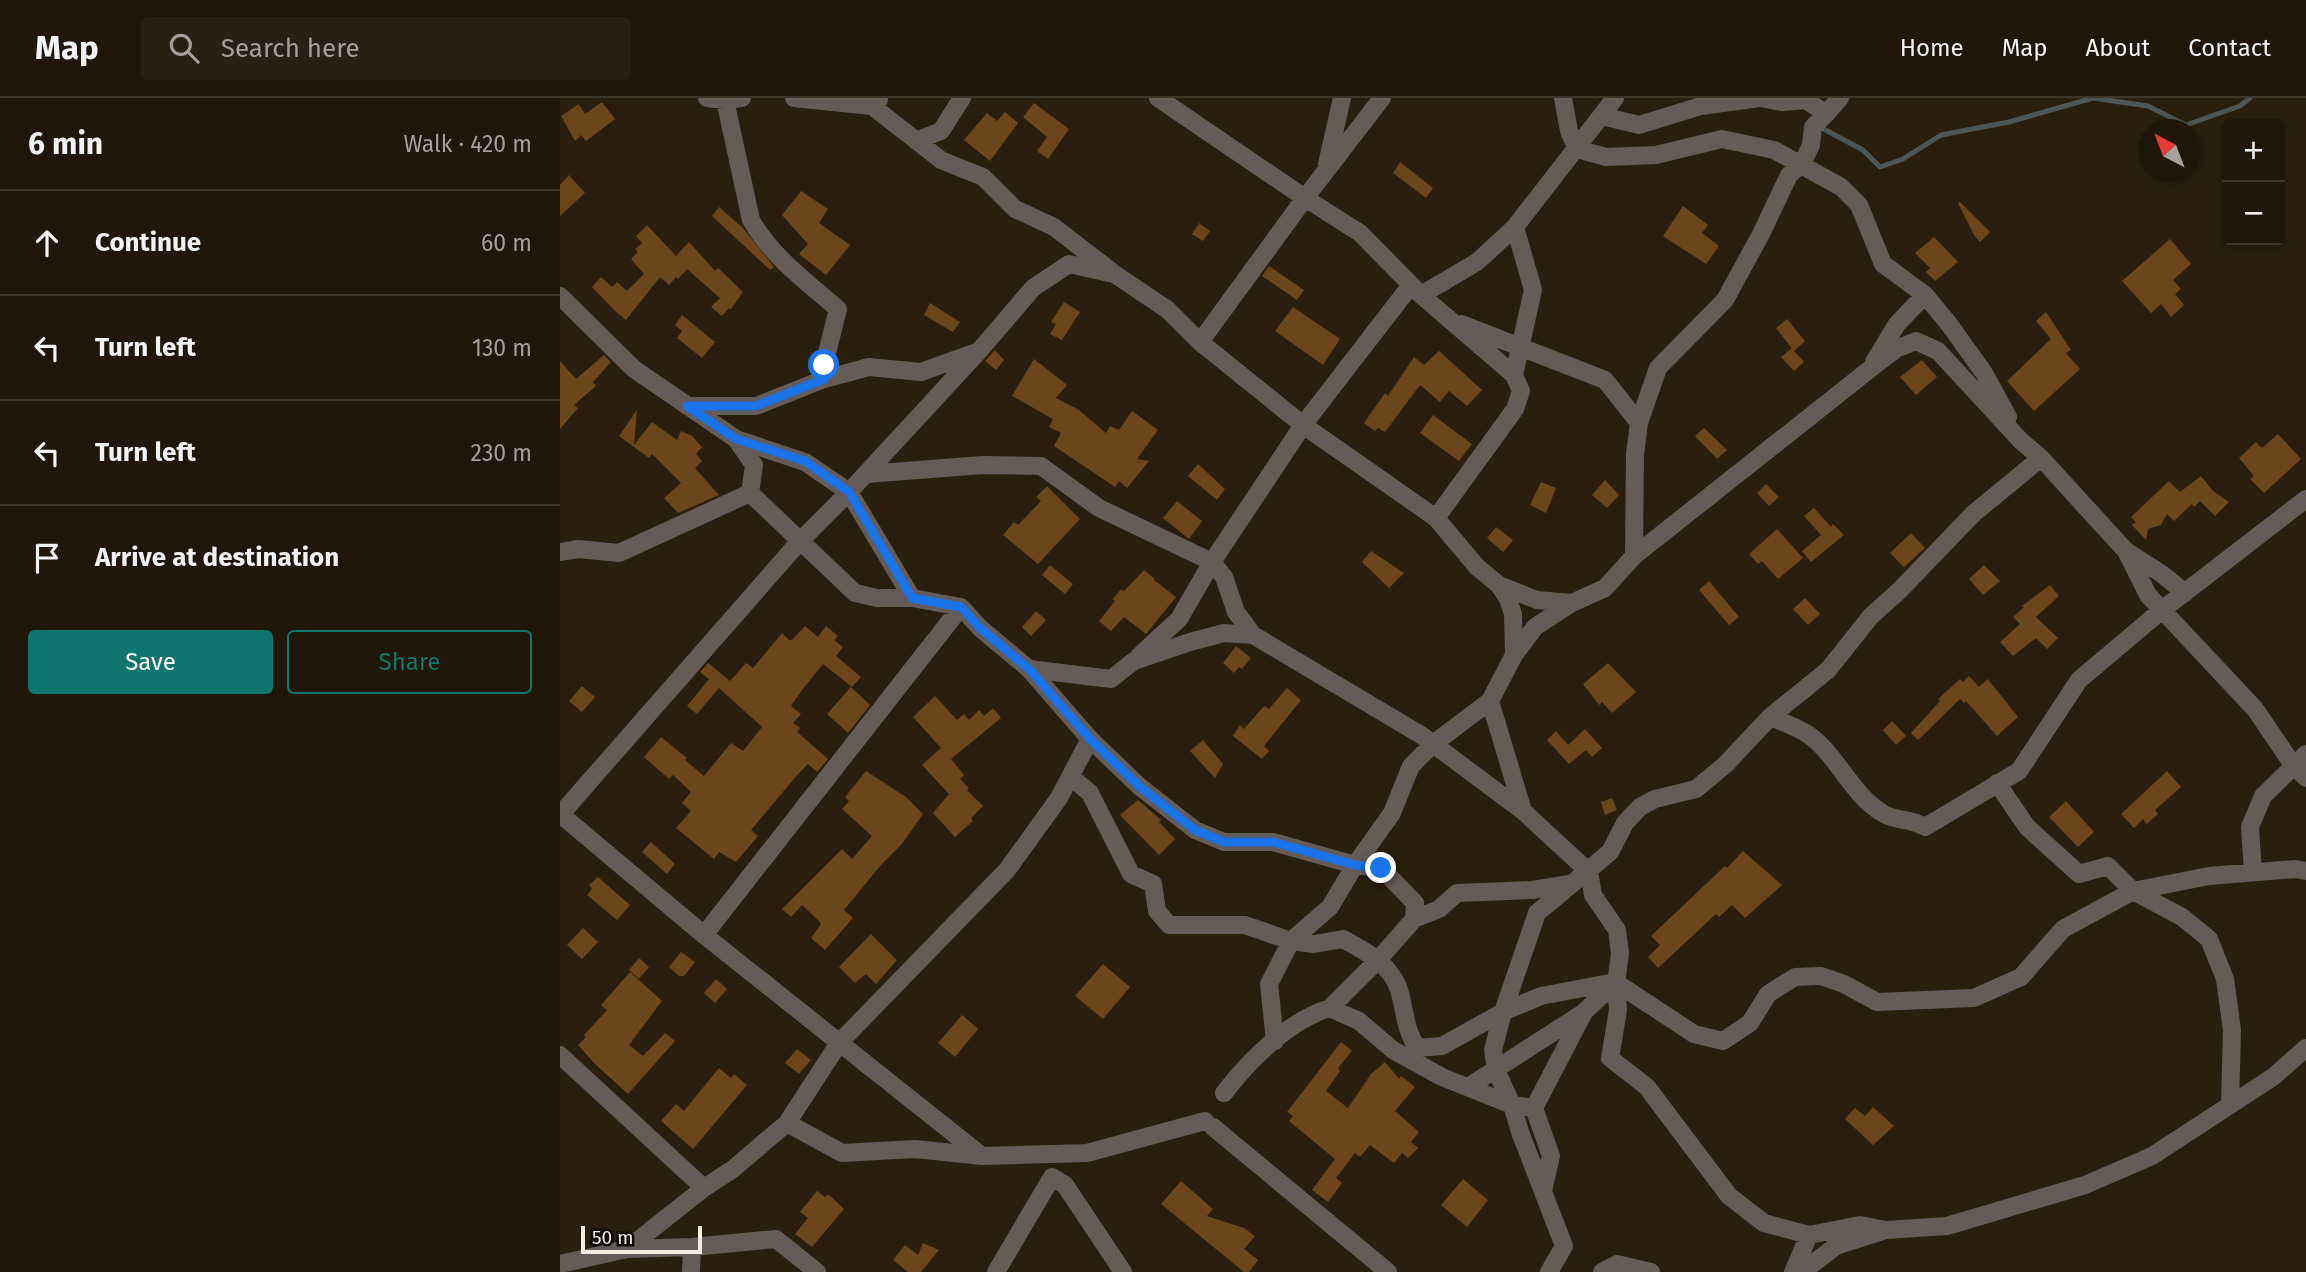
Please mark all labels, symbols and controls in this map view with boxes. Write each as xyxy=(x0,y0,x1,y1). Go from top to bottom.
search box xyxy=(141,17,631,80)
text: Map xyxy=(35,28,99,68)
icon: search xyxy=(165,29,203,67)
text: Search here xyxy=(221,33,360,64)
text: Home xyxy=(1900,34,1964,62)
text: Map xyxy=(2002,34,2048,62)
text: About xyxy=(2086,34,2150,62)
text: Contact xyxy=(2188,34,2271,62)
north arrow xyxy=(2138,119,2201,182)
map controls xyxy=(2222,119,2285,245)
button: + xyxy=(2222,119,2285,182)
text: 6 min xyxy=(28,126,103,162)
text: Walk · 420 m xyxy=(403,130,532,158)
button: − xyxy=(2222,182,2285,245)
icon: ahead xyxy=(28,224,66,262)
text: Continue xyxy=(95,227,201,258)
text: 60 m xyxy=(481,229,532,257)
icon: left xyxy=(28,329,66,367)
text: Turn left xyxy=(95,332,196,363)
text: 130 m xyxy=(472,334,532,362)
route start xyxy=(808,349,839,380)
icon: left xyxy=(28,434,66,472)
text: Turn left xyxy=(95,437,196,468)
text: 230 m xyxy=(471,439,532,467)
icon: arrive xyxy=(28,539,66,577)
text: Arrive at destination xyxy=(95,542,339,573)
button: Save xyxy=(28,630,273,694)
button: Share xyxy=(287,630,532,694)
route end xyxy=(1365,852,1396,883)
scale bar xyxy=(581,1223,702,1255)
text: 50 m xyxy=(592,1226,633,1249)

